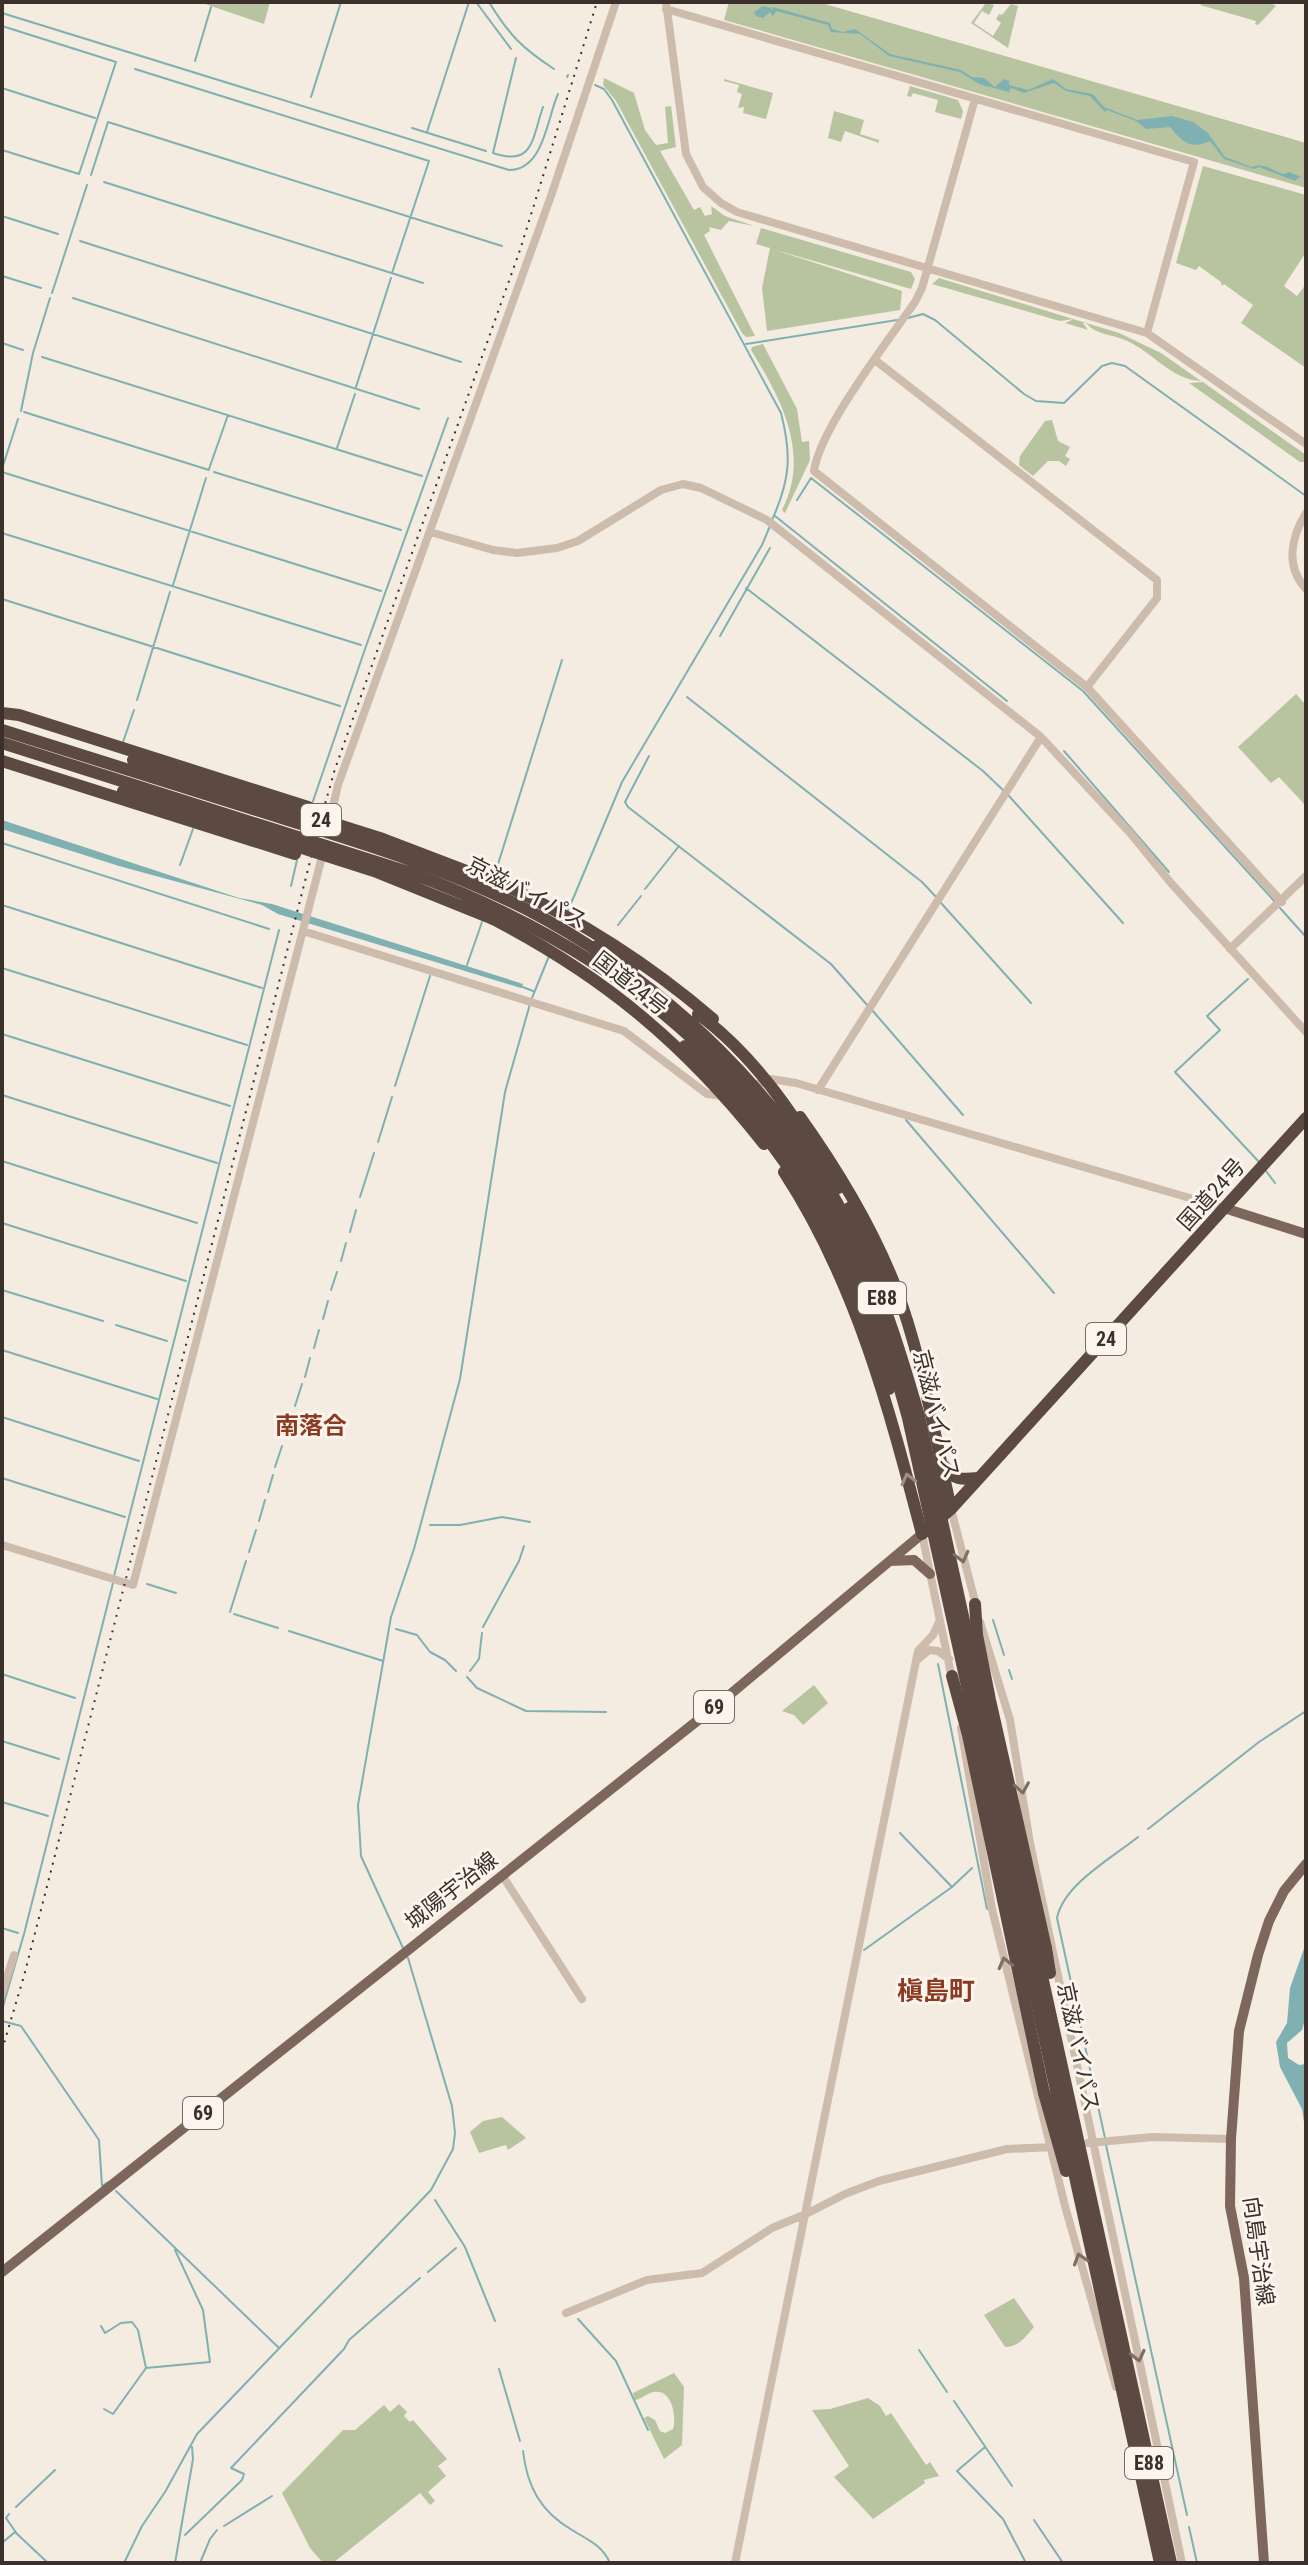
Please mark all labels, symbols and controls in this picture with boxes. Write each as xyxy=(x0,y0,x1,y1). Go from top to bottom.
road number: 24 xyxy=(301,804,341,836)
street label: 京滋バイパス xyxy=(462,851,591,933)
street label: 国道24号 xyxy=(588,947,673,1020)
street label: 国道24号 xyxy=(1173,1153,1250,1235)
road number: E88 xyxy=(858,1282,906,1314)
road number: 24 xyxy=(1086,1323,1126,1355)
street label: 京滋バイパス xyxy=(908,1347,965,1481)
district label: 南落合 xyxy=(275,1412,347,1440)
one-way arrow xyxy=(900,1473,917,1486)
one-way arrow xyxy=(953,1549,970,1563)
road number: 69 xyxy=(694,1691,734,1723)
one-way arrow xyxy=(1013,1781,1030,1795)
street label: 城陽宇治線 xyxy=(400,1847,502,1934)
one-way arrow xyxy=(998,1956,1015,1970)
district label: 槇島町 xyxy=(897,1976,975,2006)
street label: 京滋バイパス xyxy=(1053,1980,1104,2114)
road number: 69 xyxy=(183,2097,223,2129)
street label: 向島宇治線 xyxy=(1238,2195,1279,2307)
one-way arrow xyxy=(1073,2253,1089,2267)
one-way arrow xyxy=(1128,2348,1145,2362)
road number: E88 xyxy=(1125,2447,1173,2479)

